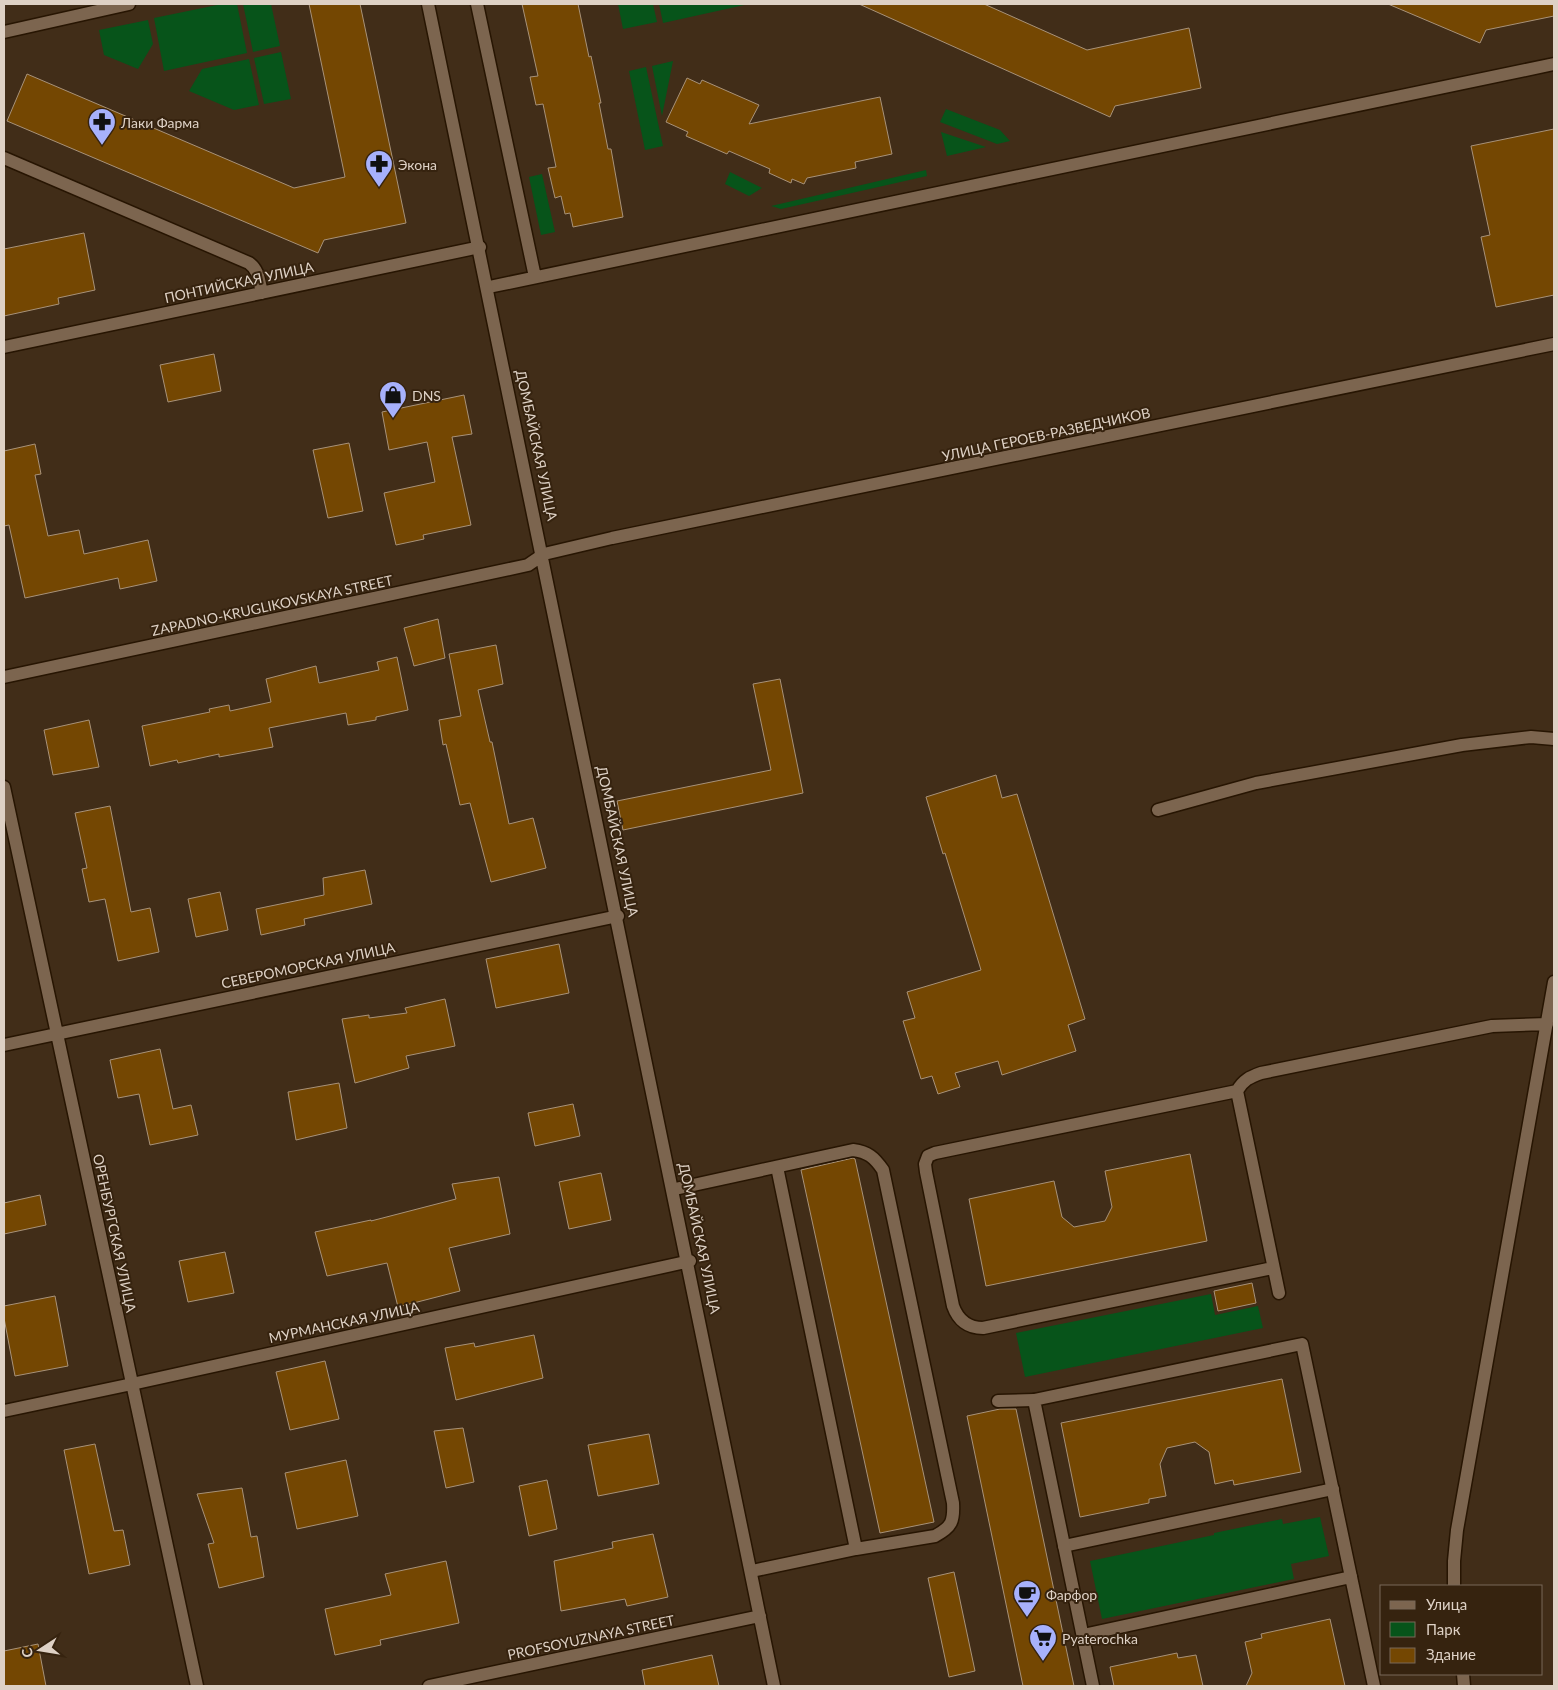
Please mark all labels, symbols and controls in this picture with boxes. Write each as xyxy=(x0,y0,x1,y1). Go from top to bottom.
pharmacy icon: Лаки Фарма xyxy=(87,107,117,146)
place label: Лаки Фарма xyxy=(120,114,199,131)
pharmacy icon: Экона xyxy=(364,149,394,188)
place label: Экона xyxy=(398,156,437,173)
street label: ПОНТИЙСКАЯ УЛИЦА xyxy=(163,258,316,306)
street label: ДОМБАЙСКАЯ УЛИЦА xyxy=(513,368,561,523)
shop icon: DNS xyxy=(378,380,408,419)
place label: DNS xyxy=(412,387,441,404)
street label: УЛИЦА ГЕРОЕВ-РАЗВЕДЧИКОВ xyxy=(940,404,1152,464)
street label: ZAPADNO-KRUGLIKOVSKAYA STREET xyxy=(150,571,395,639)
street label: ДОМБАЙСКАЯ УЛИЦА xyxy=(594,764,642,919)
street label: СЕВЕРОМОРСКАЯ УЛИЦА xyxy=(220,938,397,992)
street label: ОРЕНБУРГСКАЯ УЛИЦА xyxy=(90,1152,140,1314)
street label: ДОМБАЙСКАЯ УЛИЦА xyxy=(676,1161,724,1316)
street label: МУРМАНСКАЯ УЛИЦА xyxy=(267,1298,421,1346)
cafe icon: Фарфор xyxy=(1012,1579,1042,1618)
legend xyxy=(1380,1585,1543,1675)
place label: Фарфор xyxy=(1046,1586,1097,1603)
text: Улица xyxy=(1426,1595,1467,1613)
street label: PROFSOYUZNAYA STREET xyxy=(506,1611,677,1663)
text: Парк xyxy=(1426,1620,1461,1638)
supermarket icon: Pyaterochka xyxy=(1028,1623,1058,1662)
north arrow xyxy=(15,1625,65,1675)
place label: Pyaterochka xyxy=(1062,1630,1138,1647)
text: Здание xyxy=(1426,1645,1476,1663)
text: С xyxy=(17,1646,36,1659)

